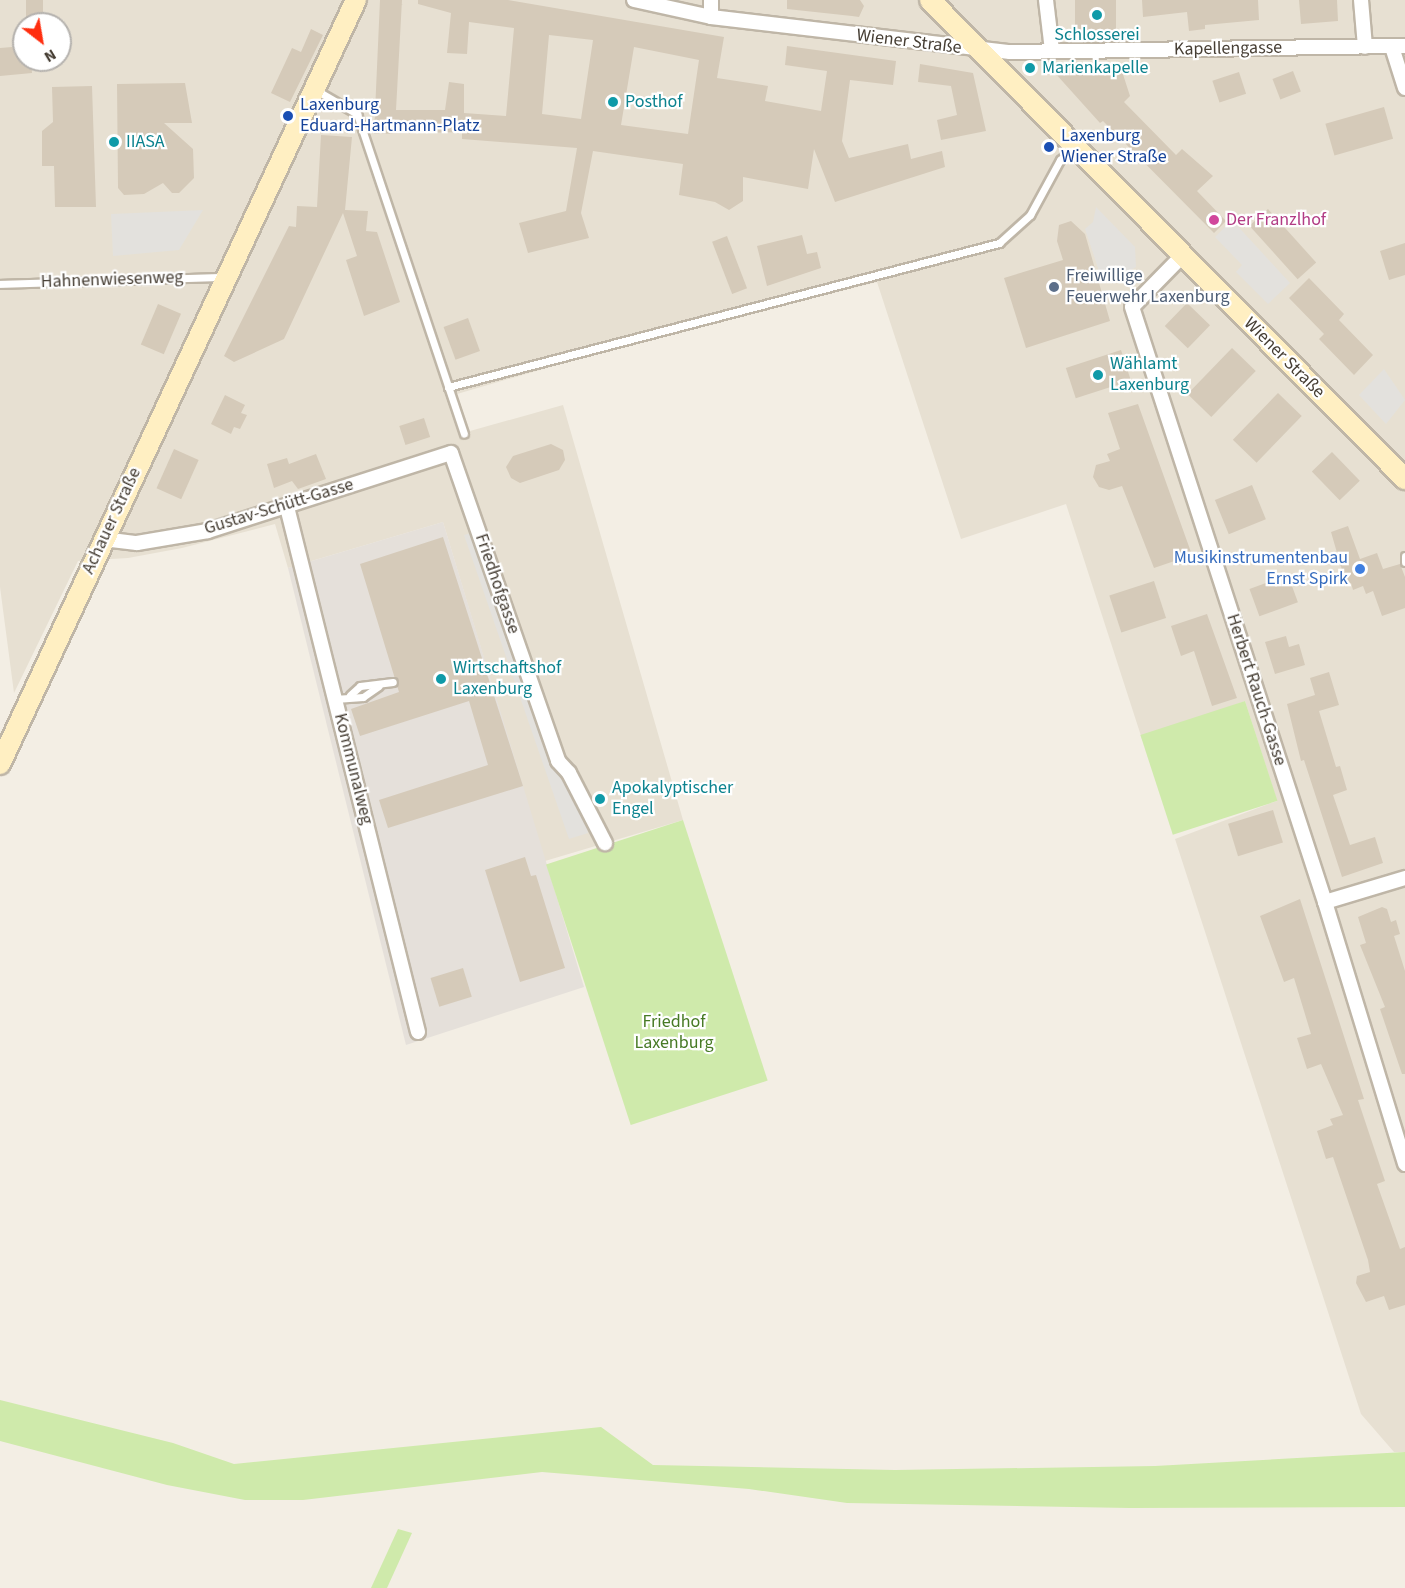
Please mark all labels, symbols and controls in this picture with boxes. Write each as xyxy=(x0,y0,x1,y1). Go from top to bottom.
marker: Schlosserei xyxy=(1090,8,1104,22)
north arrow xyxy=(12,12,72,72)
place label: Schlosserei xyxy=(1054,24,1140,46)
street label: Wiener Straße xyxy=(855,25,963,59)
street label: Kapellengasse xyxy=(1174,37,1282,61)
text: N xyxy=(40,44,60,68)
place label: Marienkapelle xyxy=(1042,57,1148,79)
marker: Marienkapelle xyxy=(1023,61,1037,75)
place label: Posthof xyxy=(625,91,683,113)
place label: Laxenburg Eduard-Hartmann-Platz xyxy=(300,95,480,138)
marker: Posthof xyxy=(606,95,620,109)
marker: Laxenburg Eduard-Hartmann-Platz xyxy=(281,109,295,123)
place label: Laxenburg Wiener Straße xyxy=(1061,126,1167,168)
place label: IIASA xyxy=(126,131,165,153)
marker: IIASA xyxy=(107,135,121,149)
marker: Laxenburg Wiener Straße xyxy=(1042,140,1056,154)
place label: Der Franzlhof xyxy=(1226,209,1326,231)
marker: Der Franzlhof xyxy=(1207,213,1221,227)
place label: Freiwillige Feuerwehr Laxenburg xyxy=(1066,266,1230,308)
street label: Hahnenwiesenweg xyxy=(40,267,184,293)
marker: Freiwillige Feuerwehr Laxenburg xyxy=(1047,280,1061,294)
street label: Wiener Straße xyxy=(1239,313,1329,403)
place label: Wählamt Laxenburg xyxy=(1110,354,1189,397)
marker: Wählamt Laxenburg xyxy=(1091,368,1105,382)
street label: Achauer Straße xyxy=(78,464,146,578)
street label: Gustav-Schütt-Gasse xyxy=(202,474,356,540)
street label: Friedhofgasse xyxy=(470,531,524,637)
place label: Musikinstrumentenbau Ernst Spirk xyxy=(1174,548,1348,590)
marker: Musikinstrumentenbau Ernst Spirk xyxy=(1353,562,1367,576)
street label: Herbert Rauch-Gasse xyxy=(1221,611,1291,769)
place label: Wirtschaftshof Laxenburg xyxy=(453,658,561,700)
marker: Wirtschaftshof Laxenburg xyxy=(434,672,448,686)
street label: Kommunalweg xyxy=(329,711,377,827)
place label: Apokalyptischer Engel xyxy=(612,778,733,820)
marker: Apokalyptischer Engel xyxy=(593,792,607,806)
park label: Friedhof Laxenburg xyxy=(634,1012,714,1054)

